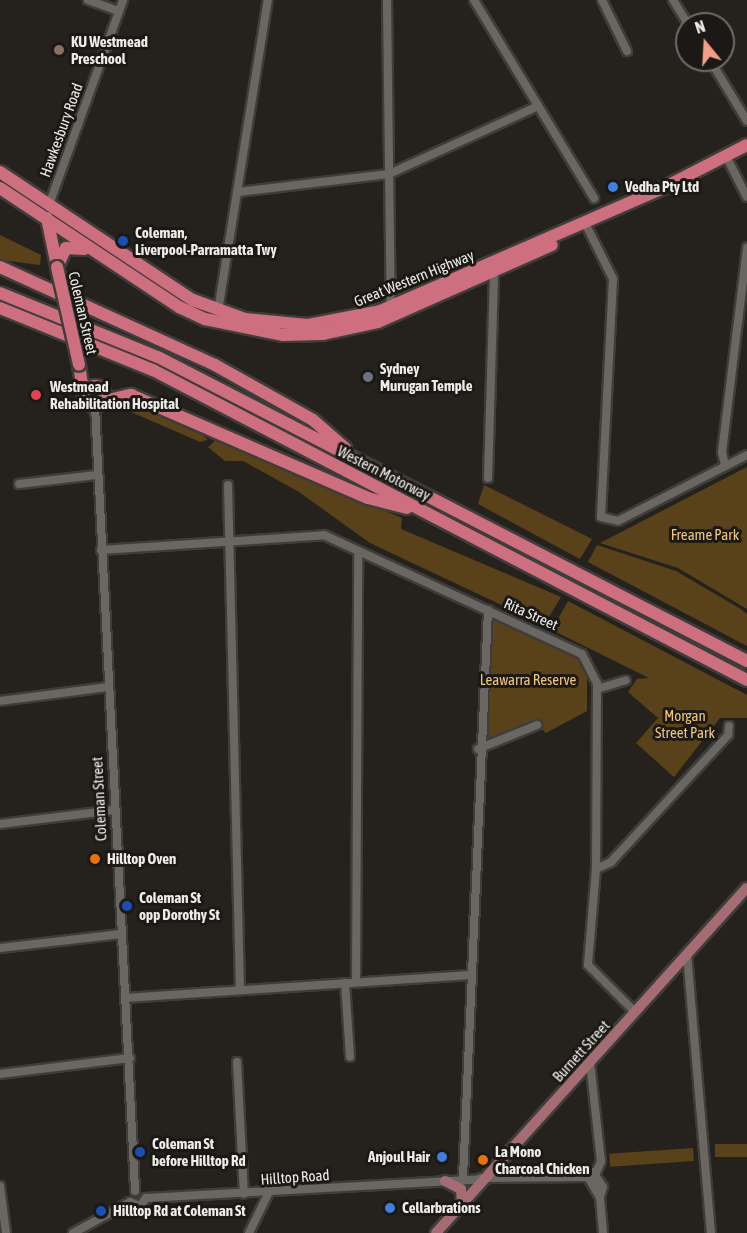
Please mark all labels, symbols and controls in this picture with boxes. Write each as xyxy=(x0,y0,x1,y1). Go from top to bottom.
north arrow xyxy=(675,12,735,72)
text: N xyxy=(693,17,707,37)
place label: KU Westmead Preschool xyxy=(71,32,148,67)
marker: KU Westmead Preschool xyxy=(52,43,66,57)
street label: Hawkesbury Road xyxy=(36,81,86,179)
place label: Vedha Pty Ltd xyxy=(625,178,699,196)
marker: Vedha Pty Ltd xyxy=(606,180,620,194)
place label: Coleman, Liverpool-Parramatta Twy xyxy=(135,223,277,258)
marker: Coleman, Liverpool-Parramatta Twy xyxy=(116,234,130,248)
street label: Great Western Highway xyxy=(351,246,477,310)
street label: Coleman Street xyxy=(65,270,101,356)
place label: Sydney Murugan Temple xyxy=(380,359,472,394)
marker: Sydney Murugan Temple xyxy=(361,370,375,384)
place label: Westmead Rehabilitation Hospital xyxy=(50,377,179,412)
marker: Westmead Rehabilitation Hospital xyxy=(27,386,45,404)
street label: Western Motorway xyxy=(334,442,434,504)
park label: Freame Park xyxy=(671,526,739,544)
street label: Rita Street xyxy=(501,594,561,634)
park label: Leawarra Reserve xyxy=(480,671,576,689)
park label: Morgan Street Park xyxy=(655,706,715,741)
street label: Coleman Street xyxy=(88,756,110,842)
place label: Hilltop Oven xyxy=(107,850,176,868)
marker: Hilltop Oven xyxy=(88,852,102,866)
place label: Coleman St opp Dorothy St xyxy=(139,888,220,923)
marker: Coleman St opp Dorothy St xyxy=(120,899,134,913)
street label: Burnett Street xyxy=(549,1017,613,1085)
place label: Coleman St before Hilltop Rd xyxy=(152,1134,246,1169)
place label: La Mono Charcoal Chicken xyxy=(495,1142,589,1177)
marker: Coleman St before Hilltop Rd xyxy=(133,1145,147,1159)
place label: Anjoul Hair xyxy=(368,1148,430,1166)
marker: Anjoul Hair xyxy=(435,1150,449,1164)
marker: La Mono Charcoal Chicken xyxy=(476,1153,490,1167)
street label: Hilltop Road xyxy=(260,1166,330,1188)
place label: Cellarbrations xyxy=(402,1199,481,1217)
marker: Cellarbrations xyxy=(383,1201,397,1215)
place label: Hilltop Rd at Coleman St xyxy=(113,1202,246,1220)
marker: Hilltop Rd at Coleman St xyxy=(94,1204,108,1218)

